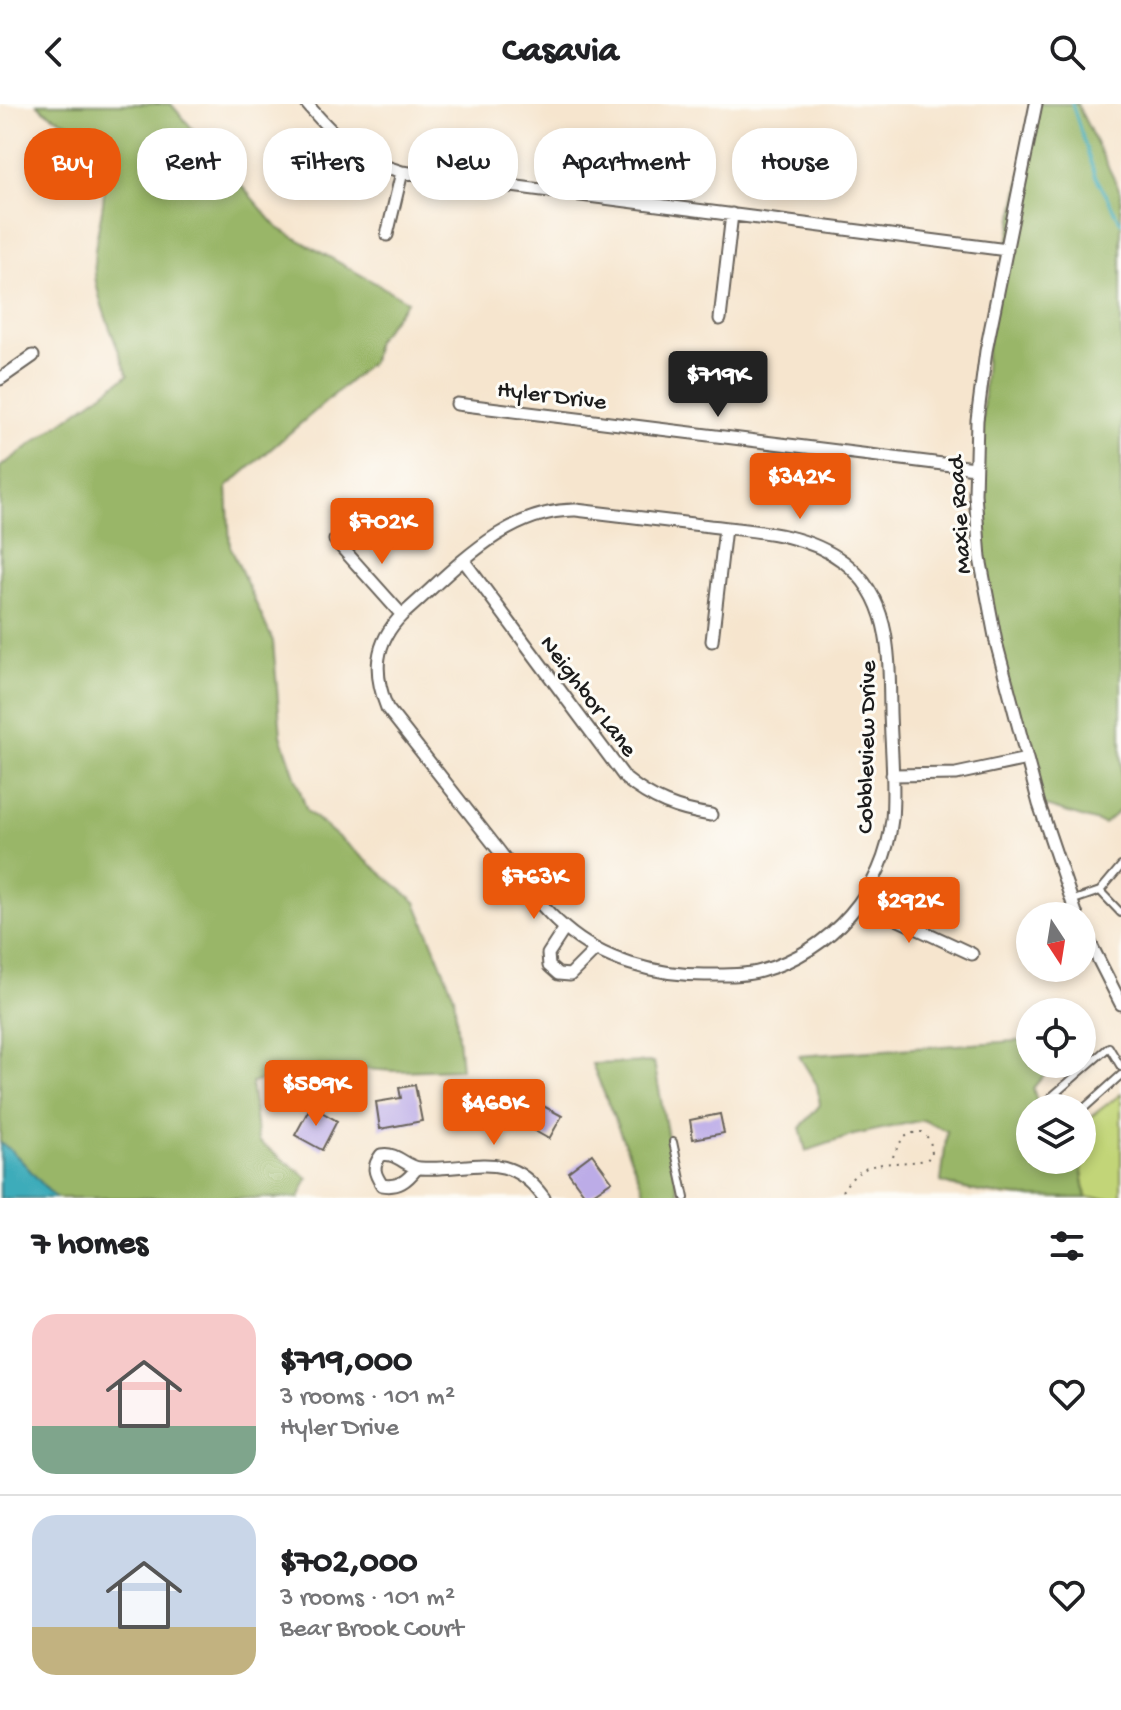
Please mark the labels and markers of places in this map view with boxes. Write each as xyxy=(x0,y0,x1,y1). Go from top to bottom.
pin: $719K xyxy=(662,351,774,419)
pin: $342K xyxy=(744,453,856,521)
pin: $702K xyxy=(326,498,438,566)
pin: $763K xyxy=(478,853,590,921)
pin: $292K xyxy=(853,877,965,945)
pin: $589K xyxy=(260,1060,372,1128)
pin: $468K xyxy=(438,1079,550,1147)

